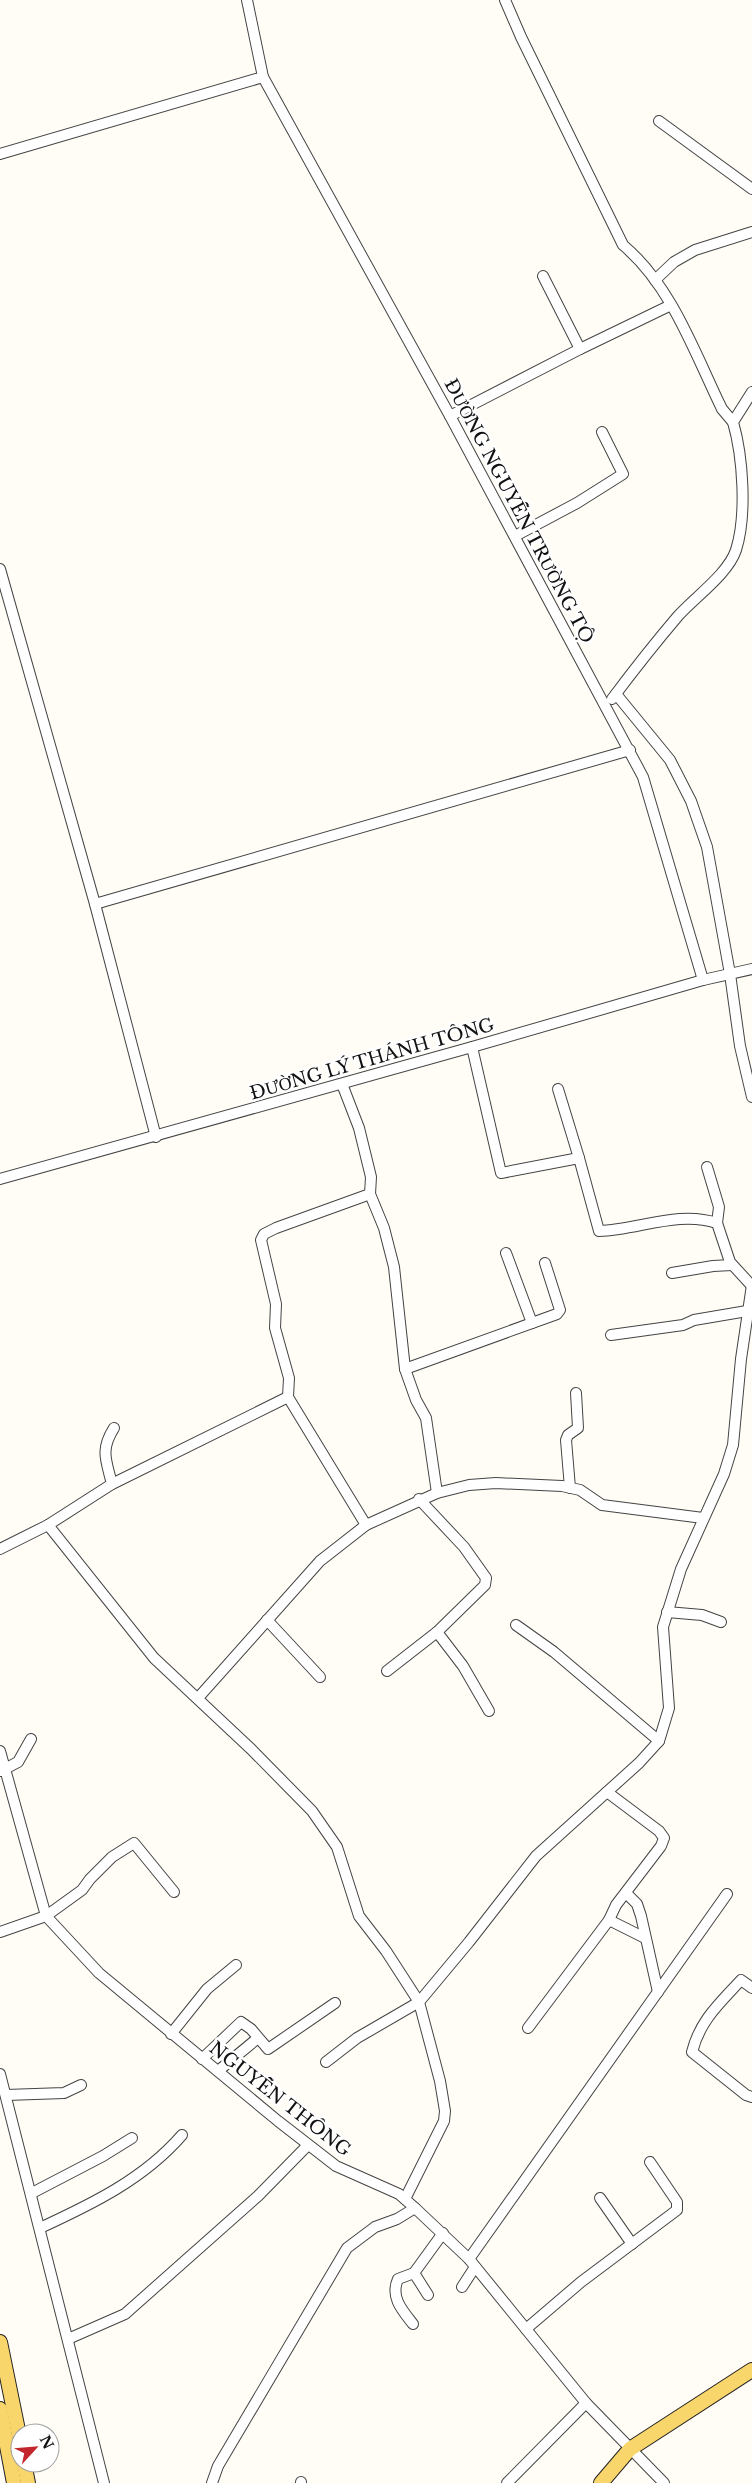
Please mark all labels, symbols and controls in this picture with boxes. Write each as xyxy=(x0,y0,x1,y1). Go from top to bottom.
street label: ĐƯỜNG NGUYỄN TRƯỜNG TỘ xyxy=(440,374,600,647)
street label: ĐƯỜNG LÝ THÁNH TÔNG xyxy=(247,1012,497,1104)
street label: NGUYỄN THÔNG xyxy=(205,2035,357,2161)
north arrow xyxy=(10,2423,60,2473)
text: N xyxy=(36,2432,58,2452)

